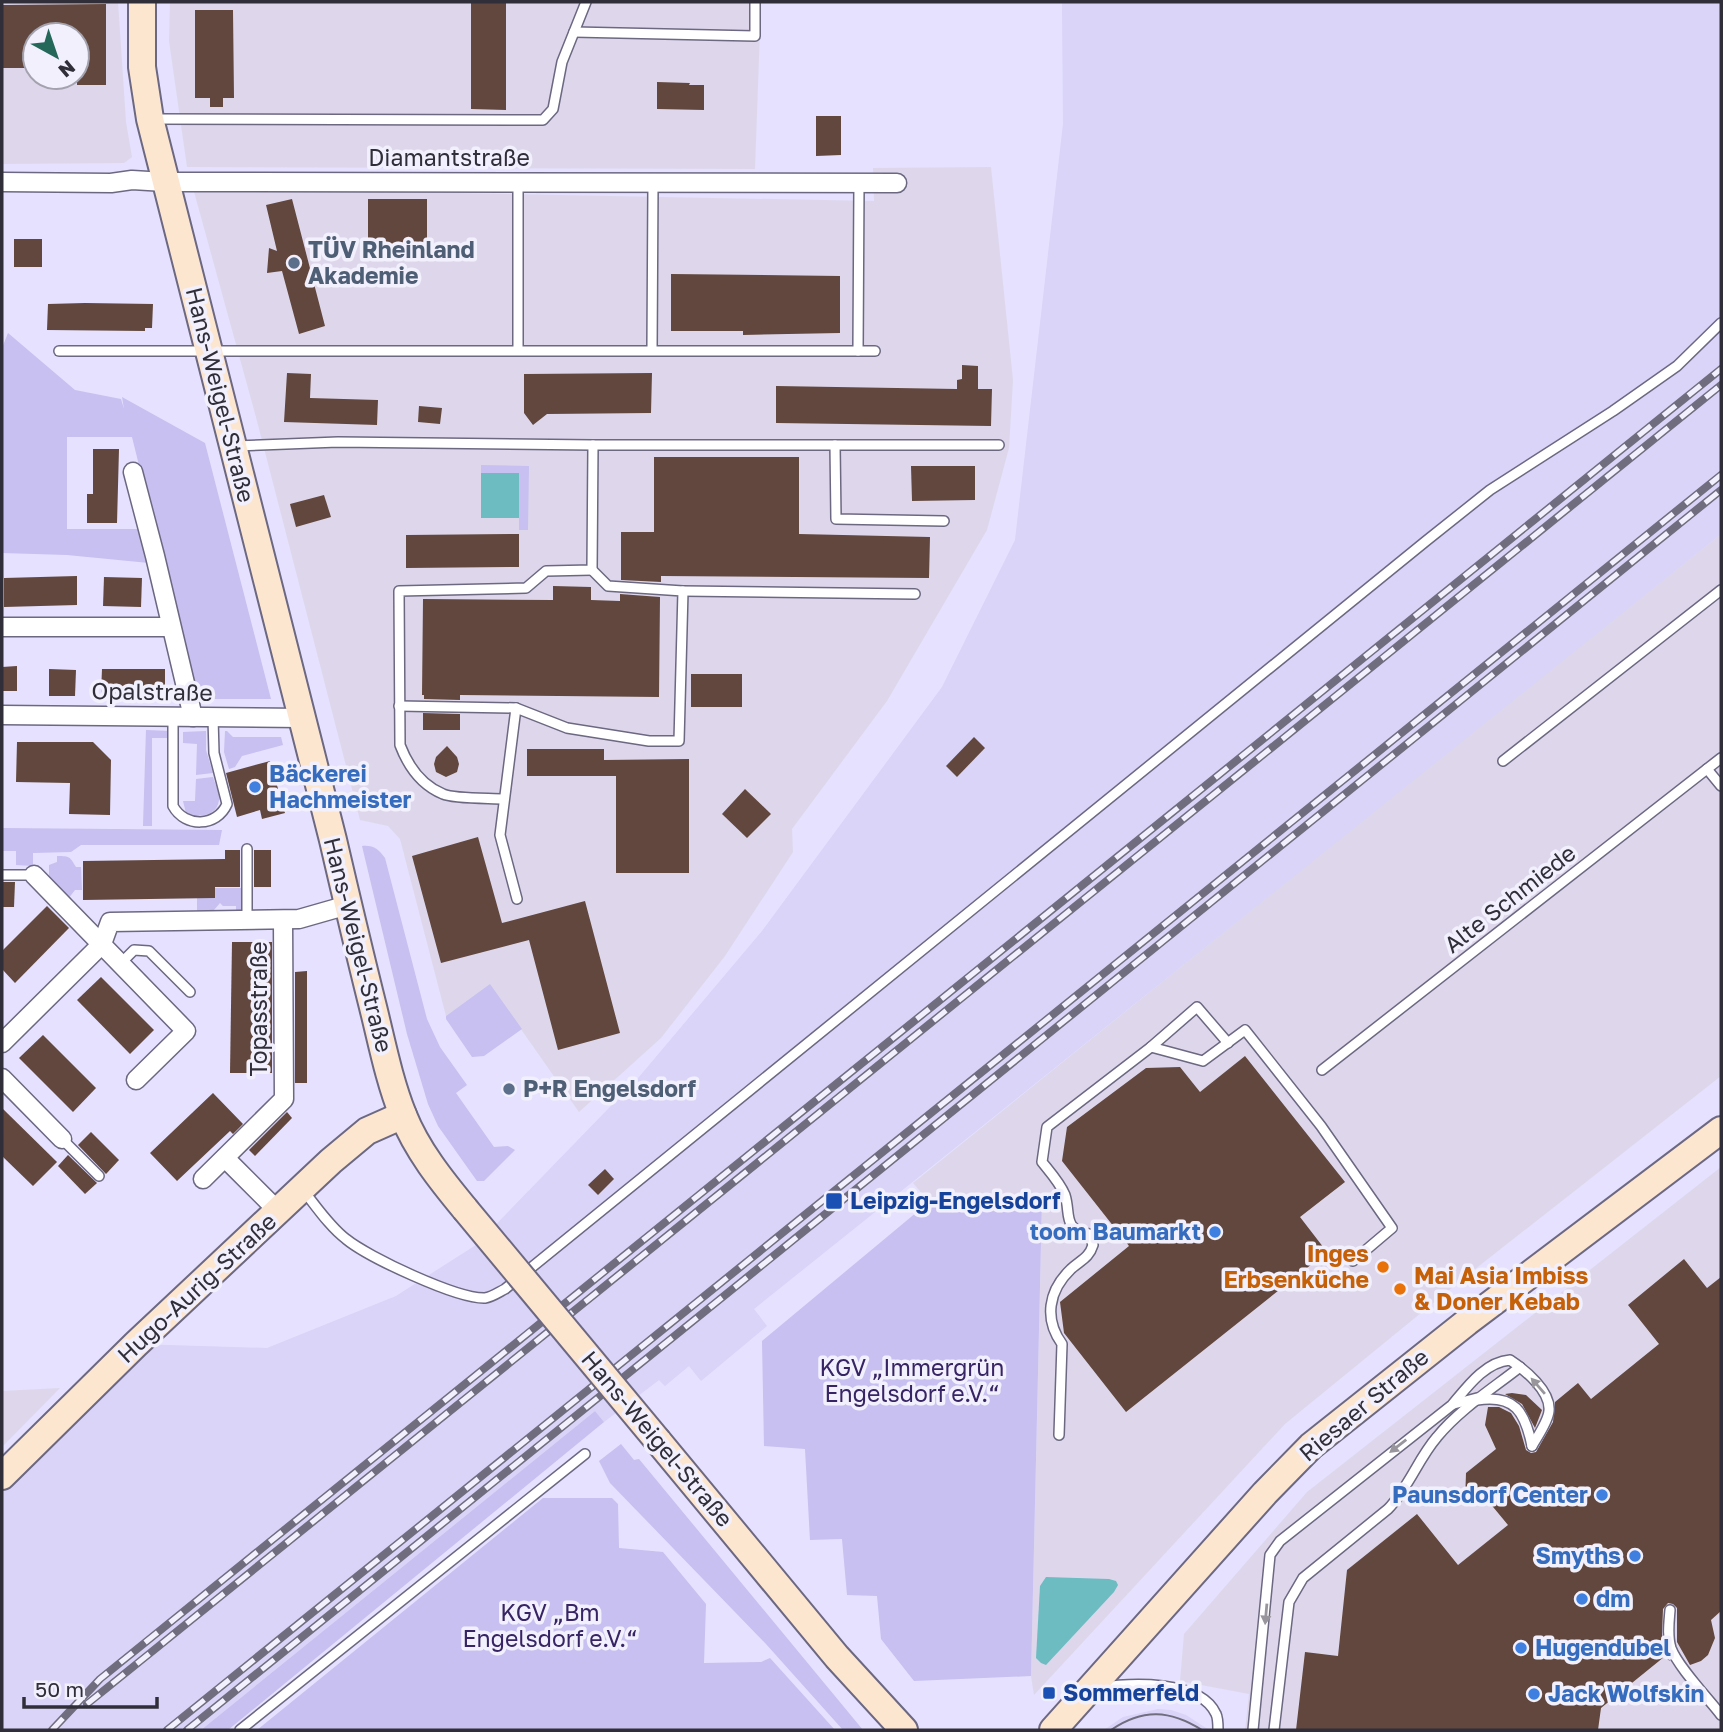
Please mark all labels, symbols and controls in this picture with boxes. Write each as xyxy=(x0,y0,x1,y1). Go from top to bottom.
north arrow xyxy=(21,21,91,91)
text: N xyxy=(54,56,80,83)
street label: Diamantstraße xyxy=(368,143,530,171)
place label: TÜV Rheinland Akademie xyxy=(308,235,475,289)
marker: TÜV Rheinland Akademie xyxy=(286,255,302,271)
street label: Hans-Weigel-Straße xyxy=(181,284,261,505)
street label: Opalstraße xyxy=(91,676,213,706)
place label: Bäckerei Hachmeister xyxy=(269,759,411,813)
marker: Bäckerei Hachmeister xyxy=(247,779,263,795)
street label: Hans-Weigel-Straße xyxy=(319,834,399,1055)
street label: Alte Schmiede xyxy=(1438,838,1581,958)
street label: Topasstraße xyxy=(244,941,272,1077)
place label: P+R Engelsdorf xyxy=(523,1074,696,1102)
marker: P+R Engelsdorf xyxy=(501,1081,517,1097)
place label: Leipzig-Engelsdorf xyxy=(850,1186,1061,1214)
marker: Leipzig-Engelsdorf xyxy=(824,1191,844,1211)
street label: Hugo-Aurig-Straße xyxy=(111,1206,282,1368)
place label: toom Baumarkt xyxy=(1030,1217,1201,1245)
marker: toom Baumarkt xyxy=(1207,1224,1223,1240)
place label: Inges Erbsenküche xyxy=(1223,1239,1369,1293)
marker: Inges Erbsenküche xyxy=(1375,1259,1391,1275)
place label: Mai Asia Imbiss & Doner Kebab xyxy=(1414,1261,1589,1315)
marker: Mai Asia Imbiss & Doner Kebab xyxy=(1392,1281,1408,1297)
street label: Riesaer Straße xyxy=(1293,1342,1434,1466)
street label: Hans-Weigel-Straße xyxy=(576,1345,739,1532)
park label: KGV „Immergrün Engelsdorf e.V.“ xyxy=(820,1353,1004,1407)
one-way arrow xyxy=(1530,1377,1546,1395)
one-way arrow xyxy=(1390,1439,1408,1454)
place label: Paunsdorf Center xyxy=(1392,1480,1588,1508)
marker: Paunsdorf Center xyxy=(1594,1487,1610,1503)
place label: Smyths xyxy=(1536,1541,1621,1569)
marker: Smyths xyxy=(1627,1548,1643,1564)
place label: dm xyxy=(1596,1584,1630,1612)
marker: dm xyxy=(1574,1591,1590,1607)
park label: KGV „Bm Engelsdorf e.V.“ xyxy=(463,1598,637,1652)
one-way arrow xyxy=(1260,1603,1271,1625)
place label: Hugendubel xyxy=(1535,1633,1671,1661)
marker: Hugendubel xyxy=(1513,1640,1529,1656)
scale bar xyxy=(24,1666,158,1710)
text: 50 m xyxy=(35,1676,84,1702)
place label: Sommerfeld xyxy=(1063,1678,1199,1706)
place label: Jack Wolfskin xyxy=(1548,1679,1704,1707)
marker: Sommerfeld xyxy=(1041,1685,1057,1701)
marker: Jack Wolfskin xyxy=(1526,1686,1542,1702)

